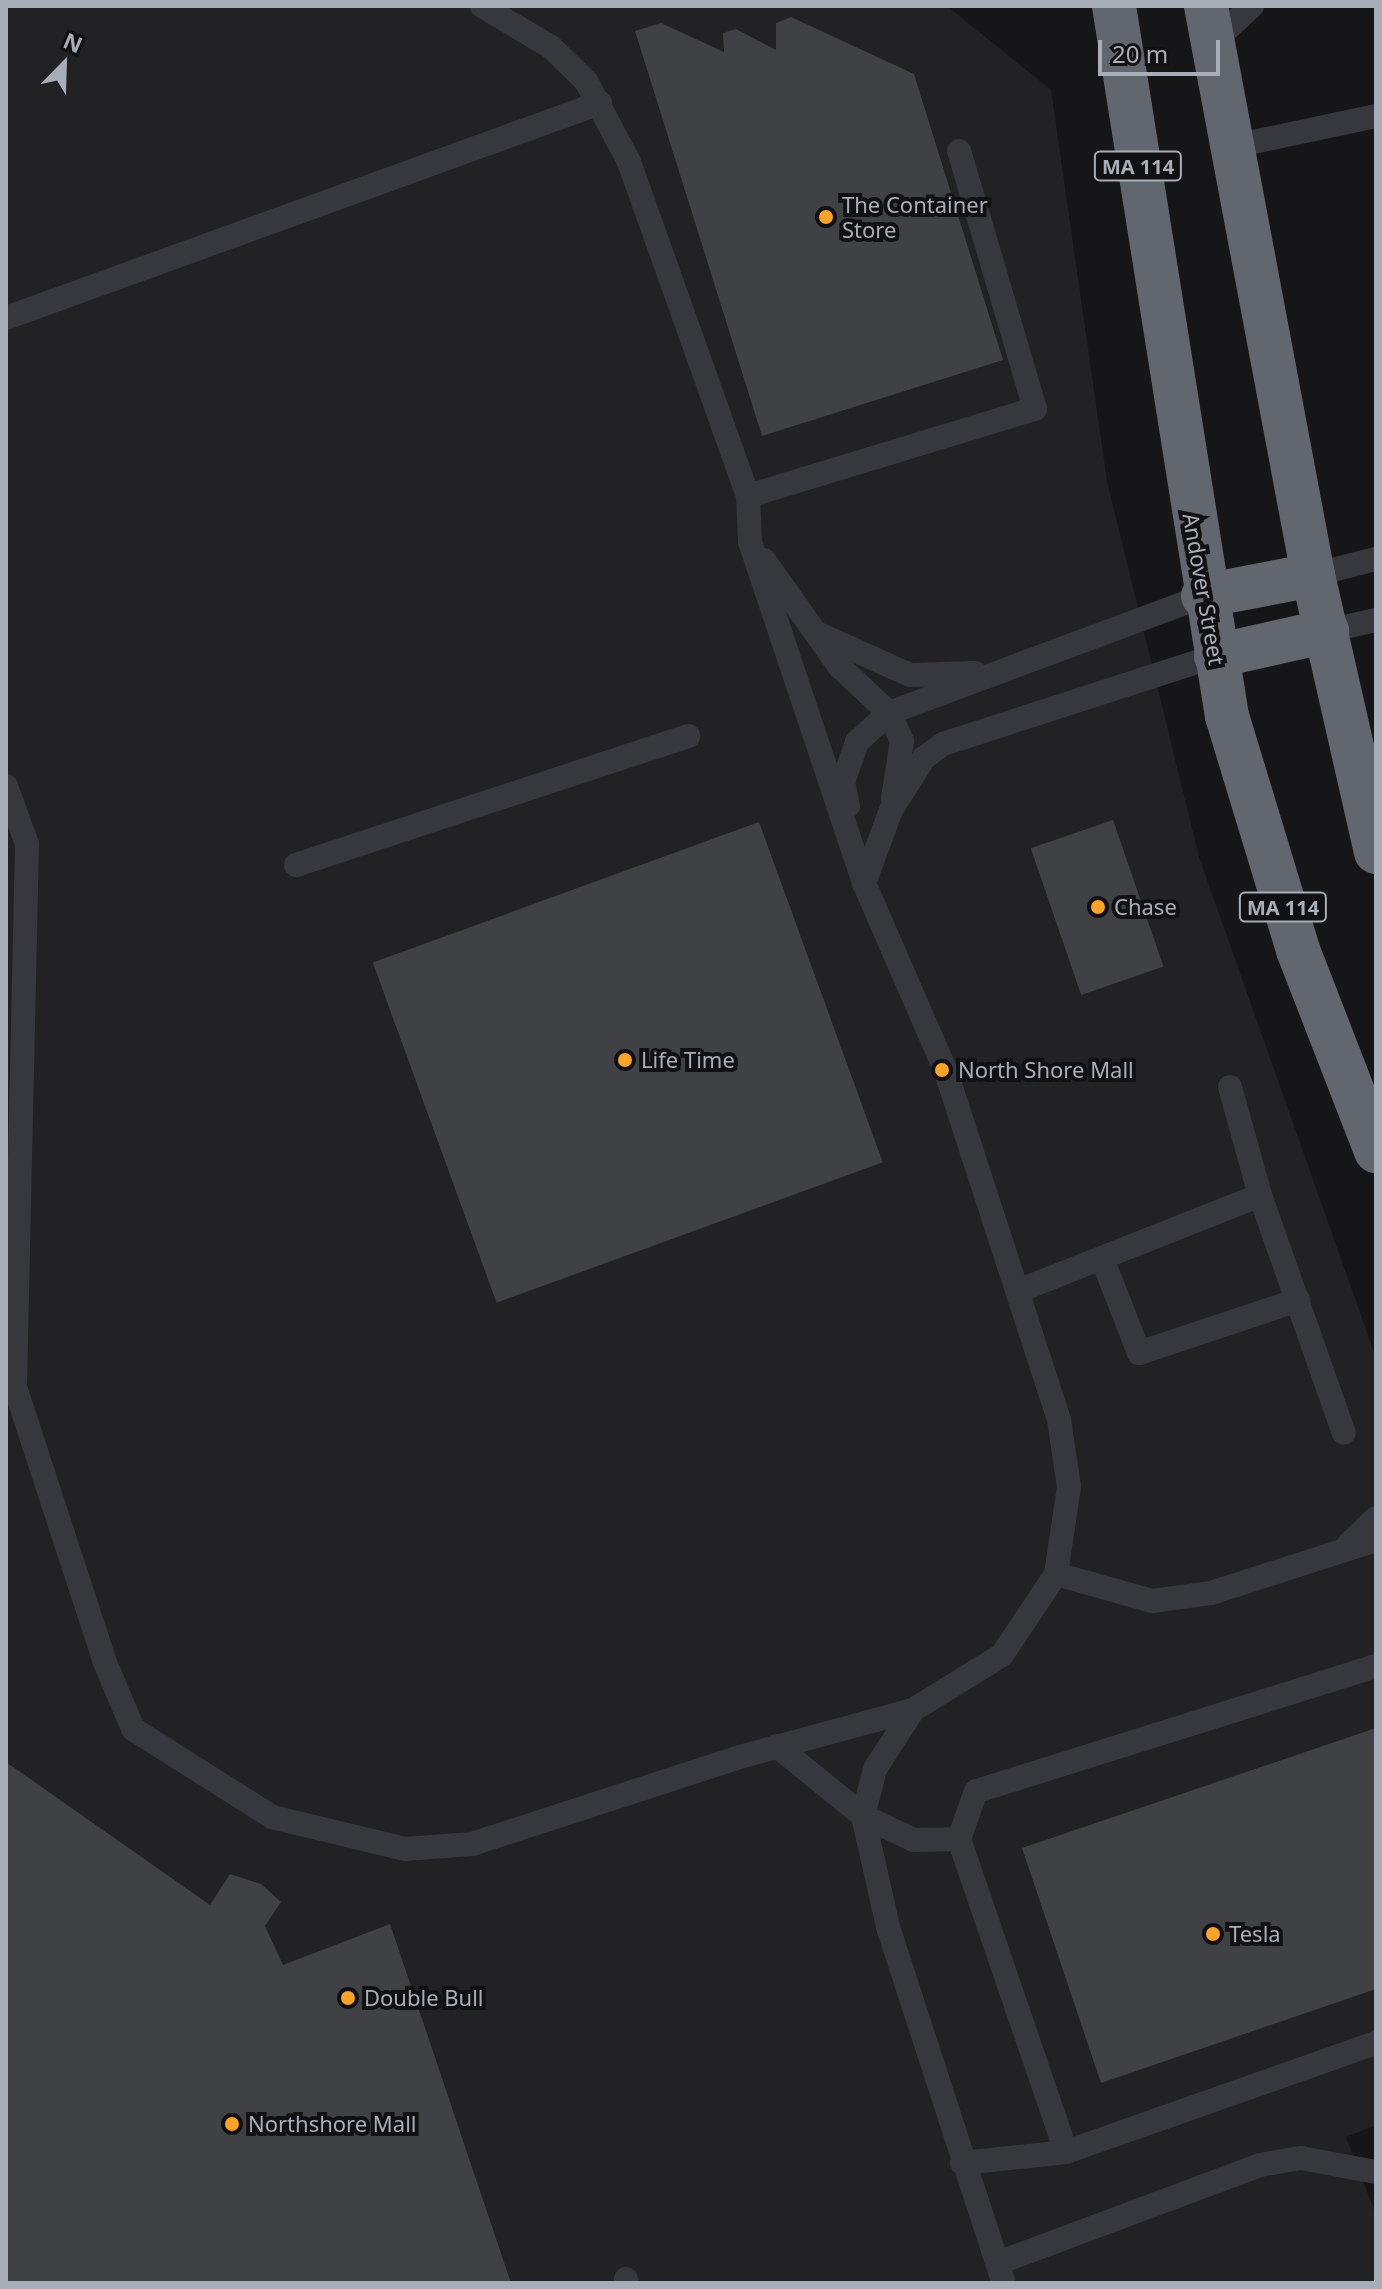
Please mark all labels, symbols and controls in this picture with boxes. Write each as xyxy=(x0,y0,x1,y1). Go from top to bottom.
north arrow xyxy=(24,24,104,104)
scale bar xyxy=(1102,24,1224,74)
text: N xyxy=(59,25,87,59)
text: 20 m xyxy=(1112,37,1168,70)
road number: MA 114 xyxy=(1092,150,1184,182)
place label: The Container Store xyxy=(842,191,988,242)
marker: The Container Store xyxy=(817,208,835,226)
street label: Andover Street xyxy=(1178,511,1230,667)
road number: MA 114 xyxy=(1237,891,1329,923)
place label: Chase xyxy=(1114,894,1177,920)
marker: Chase xyxy=(1089,898,1107,916)
place label: Life Time xyxy=(641,1047,735,1073)
marker: Life Time xyxy=(616,1051,634,1069)
place label: North Shore Mall xyxy=(958,1057,1134,1083)
marker: North Shore Mall xyxy=(933,1061,951,1079)
place label: Tesla xyxy=(1229,1921,1281,1947)
marker: Tesla xyxy=(1204,1925,1222,1943)
place label: Double Bull xyxy=(364,1985,484,2011)
marker: Double Bull xyxy=(339,1989,357,2007)
place label: Northshore Mall xyxy=(248,2111,417,2137)
marker: Northshore Mall xyxy=(223,2115,241,2133)

